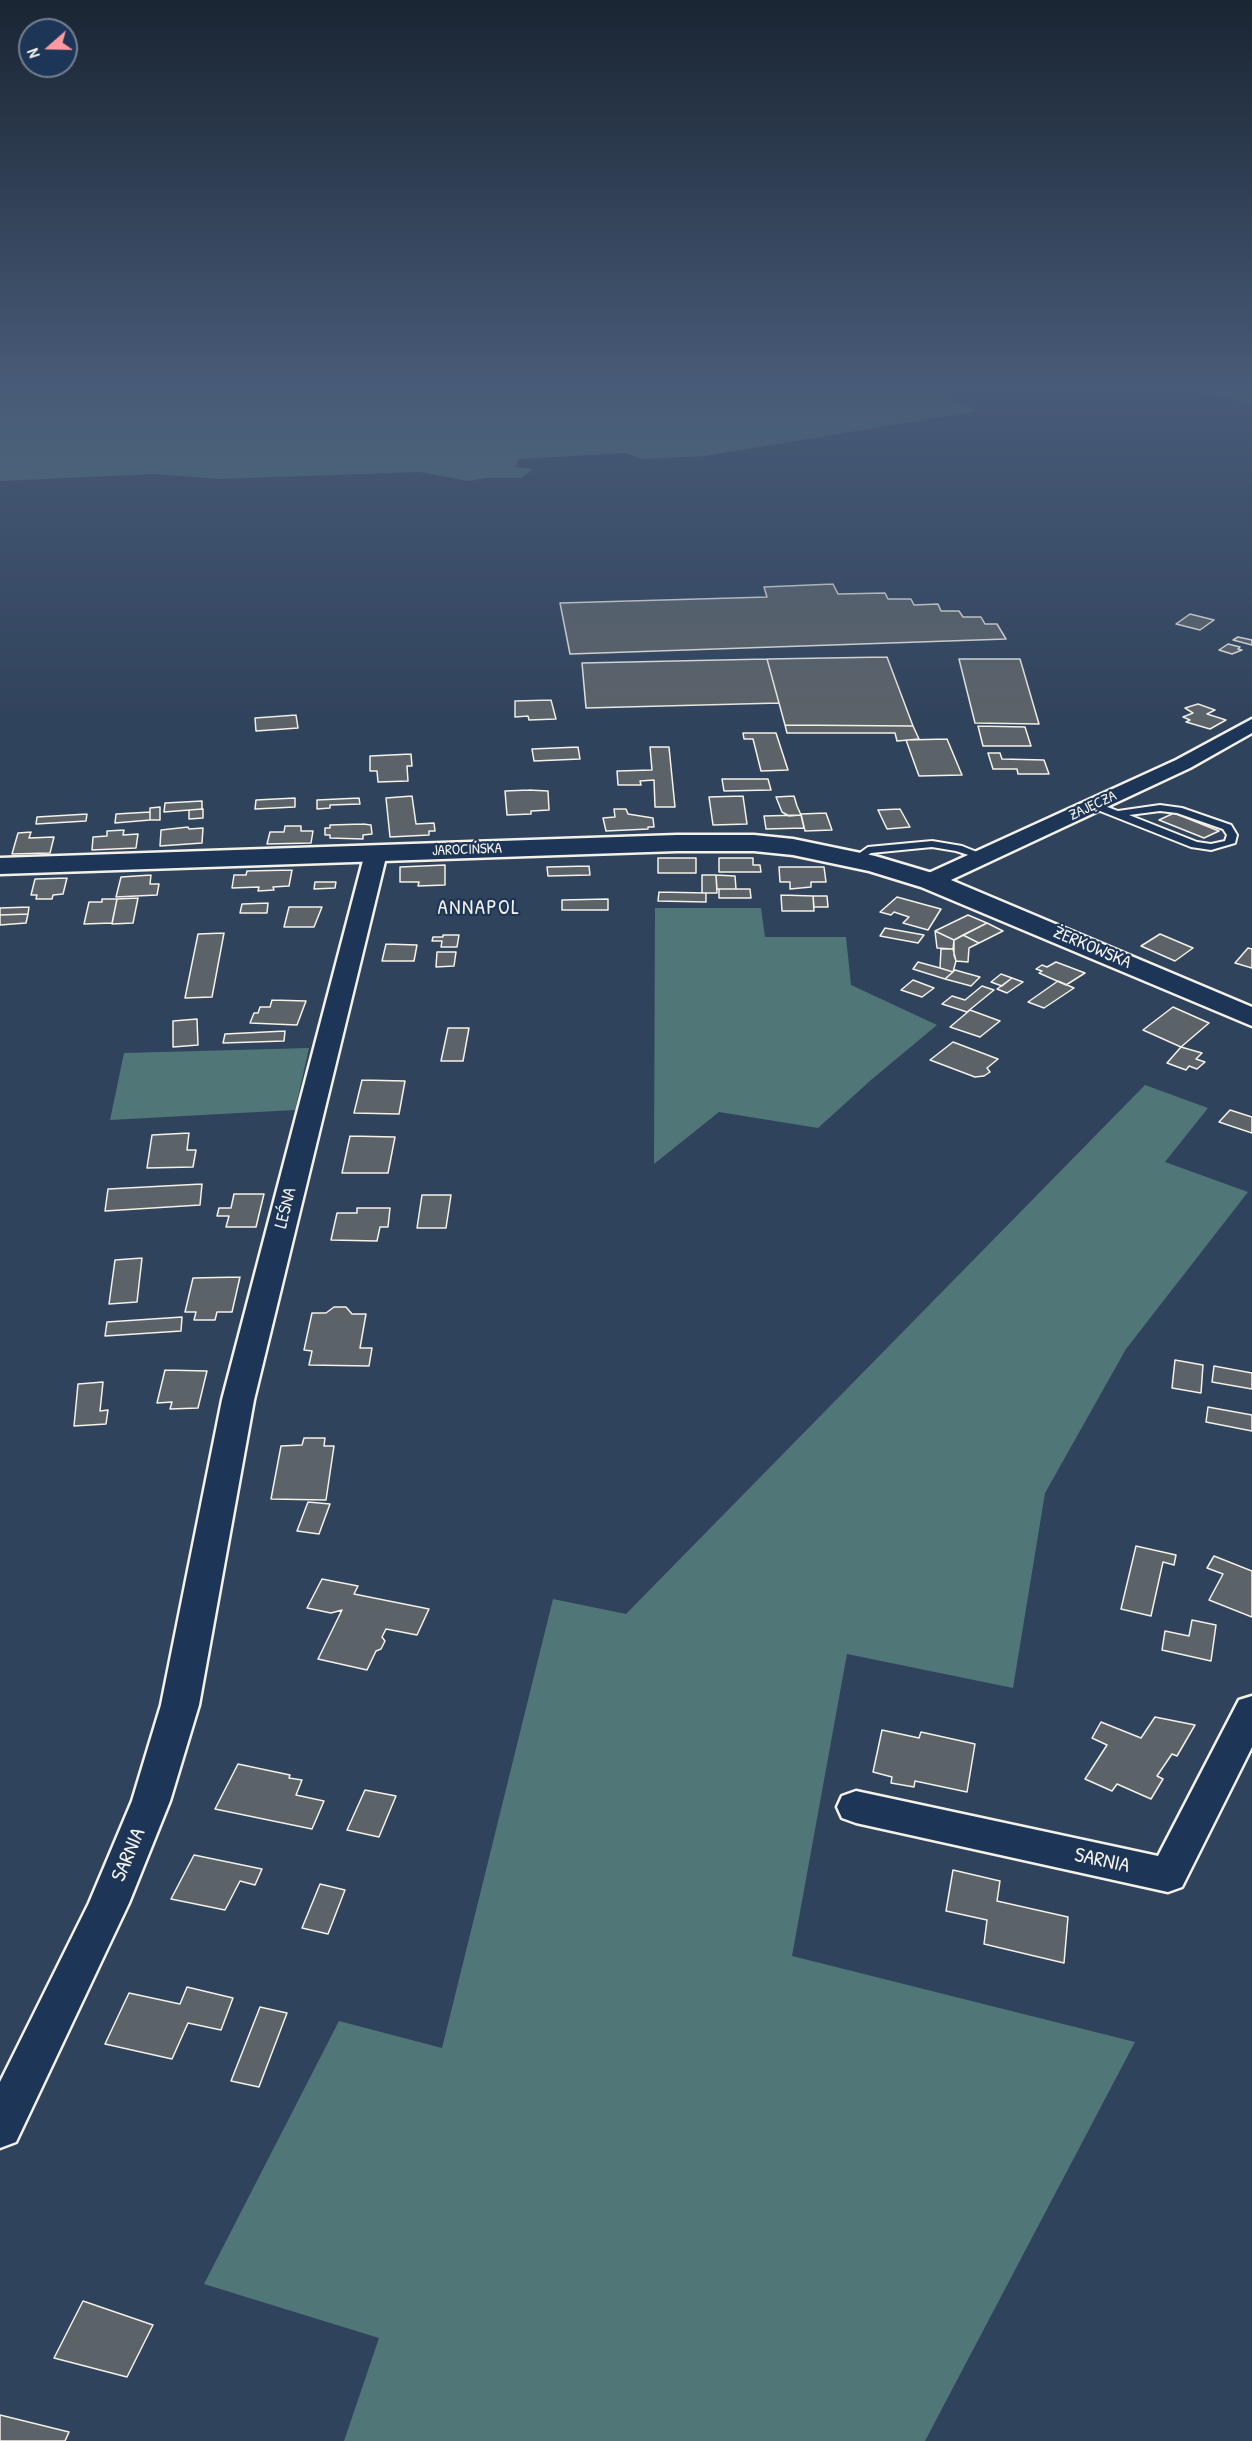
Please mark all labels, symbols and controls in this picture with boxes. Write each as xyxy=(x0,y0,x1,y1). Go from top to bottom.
north arrow xyxy=(18,18,78,78)
text: N xyxy=(21,46,45,61)
street label: ZAJĘCZA xyxy=(1066,787,1120,825)
street label: JAROCIŃSKA xyxy=(432,840,502,860)
district label: ANNAPOL xyxy=(438,895,520,921)
street label: ŻERKOWSKA xyxy=(1050,922,1134,974)
street label: LEŚNA xyxy=(271,1185,301,1231)
street label: SARNIA xyxy=(107,1824,151,1886)
street label: SARNIA xyxy=(1072,1843,1132,1879)

